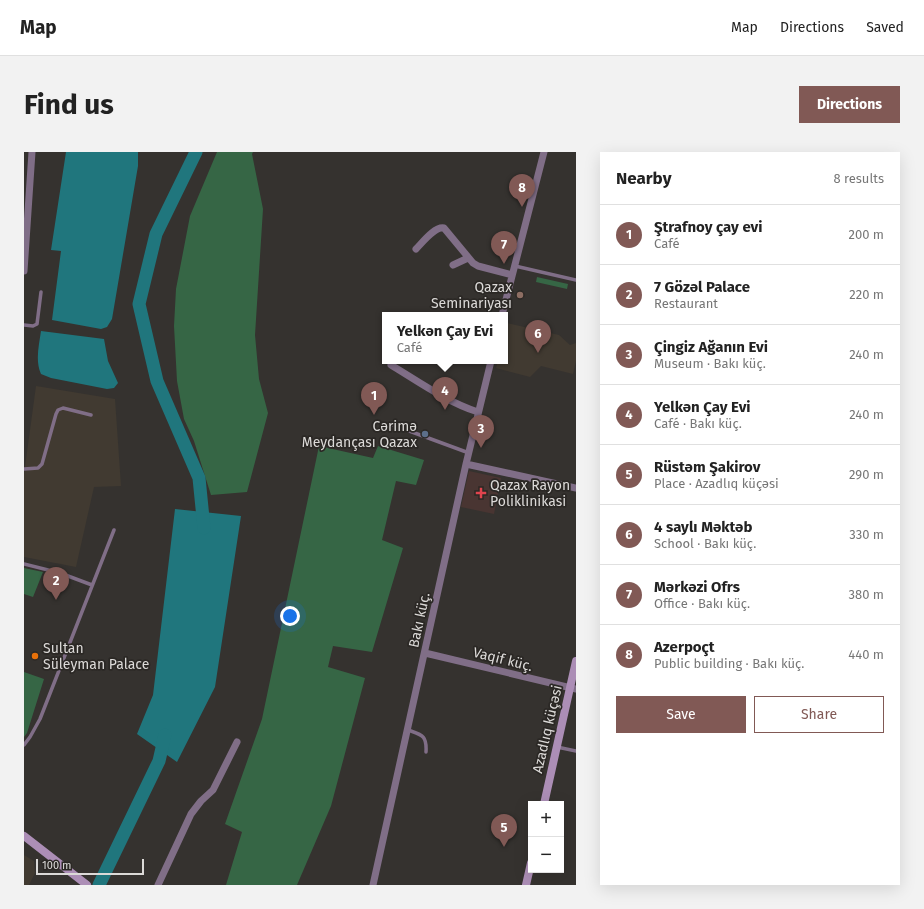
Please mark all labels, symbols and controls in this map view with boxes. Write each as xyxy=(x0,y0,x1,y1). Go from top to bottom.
text: Map xyxy=(20,16,57,39)
text: Map xyxy=(731,19,758,36)
text: Directions xyxy=(780,19,844,36)
text: Saved xyxy=(866,19,904,36)
button: Directions xyxy=(799,86,900,123)
text: Find us xyxy=(24,88,114,121)
text: Nearby xyxy=(616,168,671,189)
text: 8 results xyxy=(833,171,884,186)
pin: 8 xyxy=(509,174,535,207)
text: Ştrafnoy çay evi xyxy=(654,218,762,236)
text: 1 xyxy=(626,227,632,242)
text: 200 m xyxy=(848,227,884,242)
pin: 7 xyxy=(491,231,517,264)
text: Café xyxy=(654,236,680,251)
text: 7 Gözəl Palace xyxy=(654,278,750,296)
place label: Qazax Seminariyası xyxy=(431,279,512,312)
text: 2 xyxy=(626,287,632,302)
text: 220 m xyxy=(849,287,884,302)
marker: Qazax Seminariyası xyxy=(515,290,525,300)
text: Restaurant xyxy=(654,296,718,311)
popup xyxy=(382,312,508,364)
pin: 6 xyxy=(525,320,551,353)
text: Yelkən Çay Evi xyxy=(397,322,493,340)
text: Çingiz Ağanın Evi xyxy=(654,338,768,356)
text: Café xyxy=(397,340,422,355)
text: 3 xyxy=(626,347,632,362)
text: 240 m xyxy=(849,347,884,362)
text: Museum · Bakı küç. xyxy=(654,356,766,371)
pin: 4 xyxy=(432,377,458,410)
pin: 1 xyxy=(361,382,387,415)
text: Yelkən Çay Evi xyxy=(654,398,751,416)
text: 4 xyxy=(625,407,633,422)
text: 240 m xyxy=(849,407,884,422)
pin: 3 xyxy=(468,415,494,448)
text: Café · Bakı küç. xyxy=(654,416,742,431)
place label: Cərimə Meydançası Qazax xyxy=(302,418,417,451)
marker: Cərimə Meydançası Qazax xyxy=(420,429,430,439)
text: Rüstəm Şakirov xyxy=(654,458,760,476)
text: 5 xyxy=(626,467,632,482)
text: 290 m xyxy=(849,467,884,482)
text: Place · Azadlıq küçəsi xyxy=(654,476,779,491)
place label: Qazax Rayon Poliklinikasi xyxy=(490,477,570,510)
marker: Qazax Rayon Poliklinikasi xyxy=(475,487,487,499)
text: 4 saylı Məktəb xyxy=(654,518,752,536)
text: 6 xyxy=(625,527,633,542)
text: 330 m xyxy=(849,527,884,542)
text: School · Bakı küç. xyxy=(654,536,756,551)
pin: 2 xyxy=(43,567,69,600)
text: Mərkəzi Ofrs xyxy=(654,578,740,596)
text: 7 xyxy=(626,587,632,602)
text: 380 m xyxy=(849,587,884,602)
street label: Bakı küç. xyxy=(405,591,434,649)
text: Office · Bakı küç. xyxy=(654,596,750,611)
your location xyxy=(280,606,300,626)
text: Azerpoçt xyxy=(654,638,715,656)
place label: Sultan Süleyman Palace xyxy=(43,640,149,673)
street label: Vaqif küç. xyxy=(471,644,535,675)
text: 8 xyxy=(625,647,633,662)
text: 440 m xyxy=(848,647,884,662)
marker: Sultan Süleyman Palace xyxy=(30,651,40,661)
text: Public building · Bakı küç. xyxy=(654,656,805,671)
street label: Azadlıq küçəsi xyxy=(529,683,566,775)
button: Save xyxy=(616,696,746,733)
button: Share xyxy=(754,696,884,733)
map controls xyxy=(528,801,564,873)
button: + xyxy=(528,801,564,837)
pin: 5 xyxy=(491,814,517,847)
button: − xyxy=(528,837,564,873)
scale bar xyxy=(36,857,144,876)
text: 100 m xyxy=(42,859,71,872)

